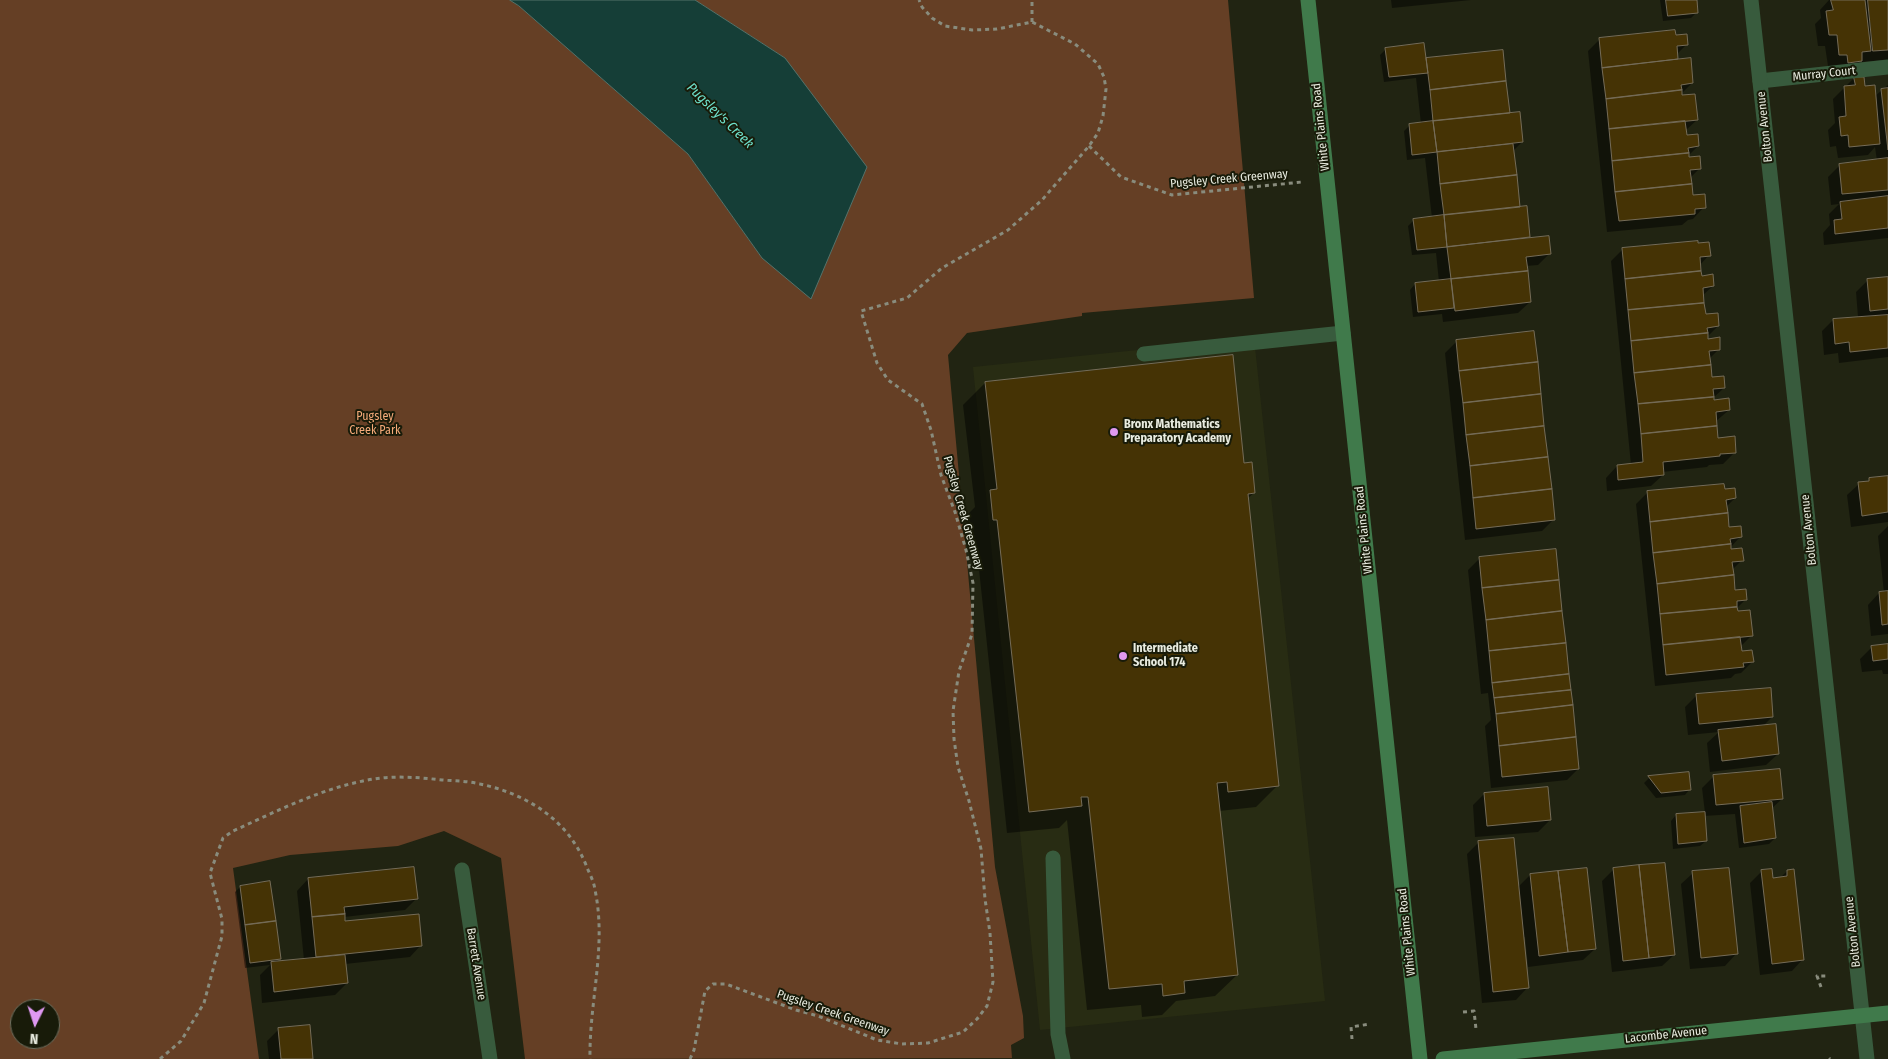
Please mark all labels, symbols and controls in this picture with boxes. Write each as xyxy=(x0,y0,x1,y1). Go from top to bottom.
street label: Murray Court xyxy=(1792,64,1856,84)
water label: Pugsley's Creek xyxy=(683,80,757,152)
street label: White Plains Road xyxy=(1309,82,1333,172)
street label: Bolton Avenue xyxy=(1754,91,1776,163)
street label: Pugsley Creek Greenway xyxy=(1170,167,1288,191)
park label: Pugsley Creek Park xyxy=(349,410,401,438)
place label: Bronx Mathematics Preparatory Academy xyxy=(1124,418,1231,446)
marker: Bronx Mathematics Preparatory Academy xyxy=(1108,426,1120,438)
street label: Pugsley Creek Greenway xyxy=(940,454,986,572)
street label: White Plains Road xyxy=(1352,485,1376,575)
street label: Bolton Avenue xyxy=(1798,494,1820,566)
place label: Intermediate School 174 xyxy=(1133,642,1198,670)
marker: Intermediate School 174 xyxy=(1117,650,1129,662)
street label: White Plains Road xyxy=(1395,887,1419,977)
street label: Bolton Avenue xyxy=(1842,896,1864,968)
street label: Barrett Avenue xyxy=(463,927,489,1001)
street label: Pugsley Creek Greenway xyxy=(775,987,891,1039)
north arrow xyxy=(10,999,60,1049)
street label: Lacombe Avenue xyxy=(1624,1024,1708,1046)
text: N xyxy=(29,1030,39,1047)

